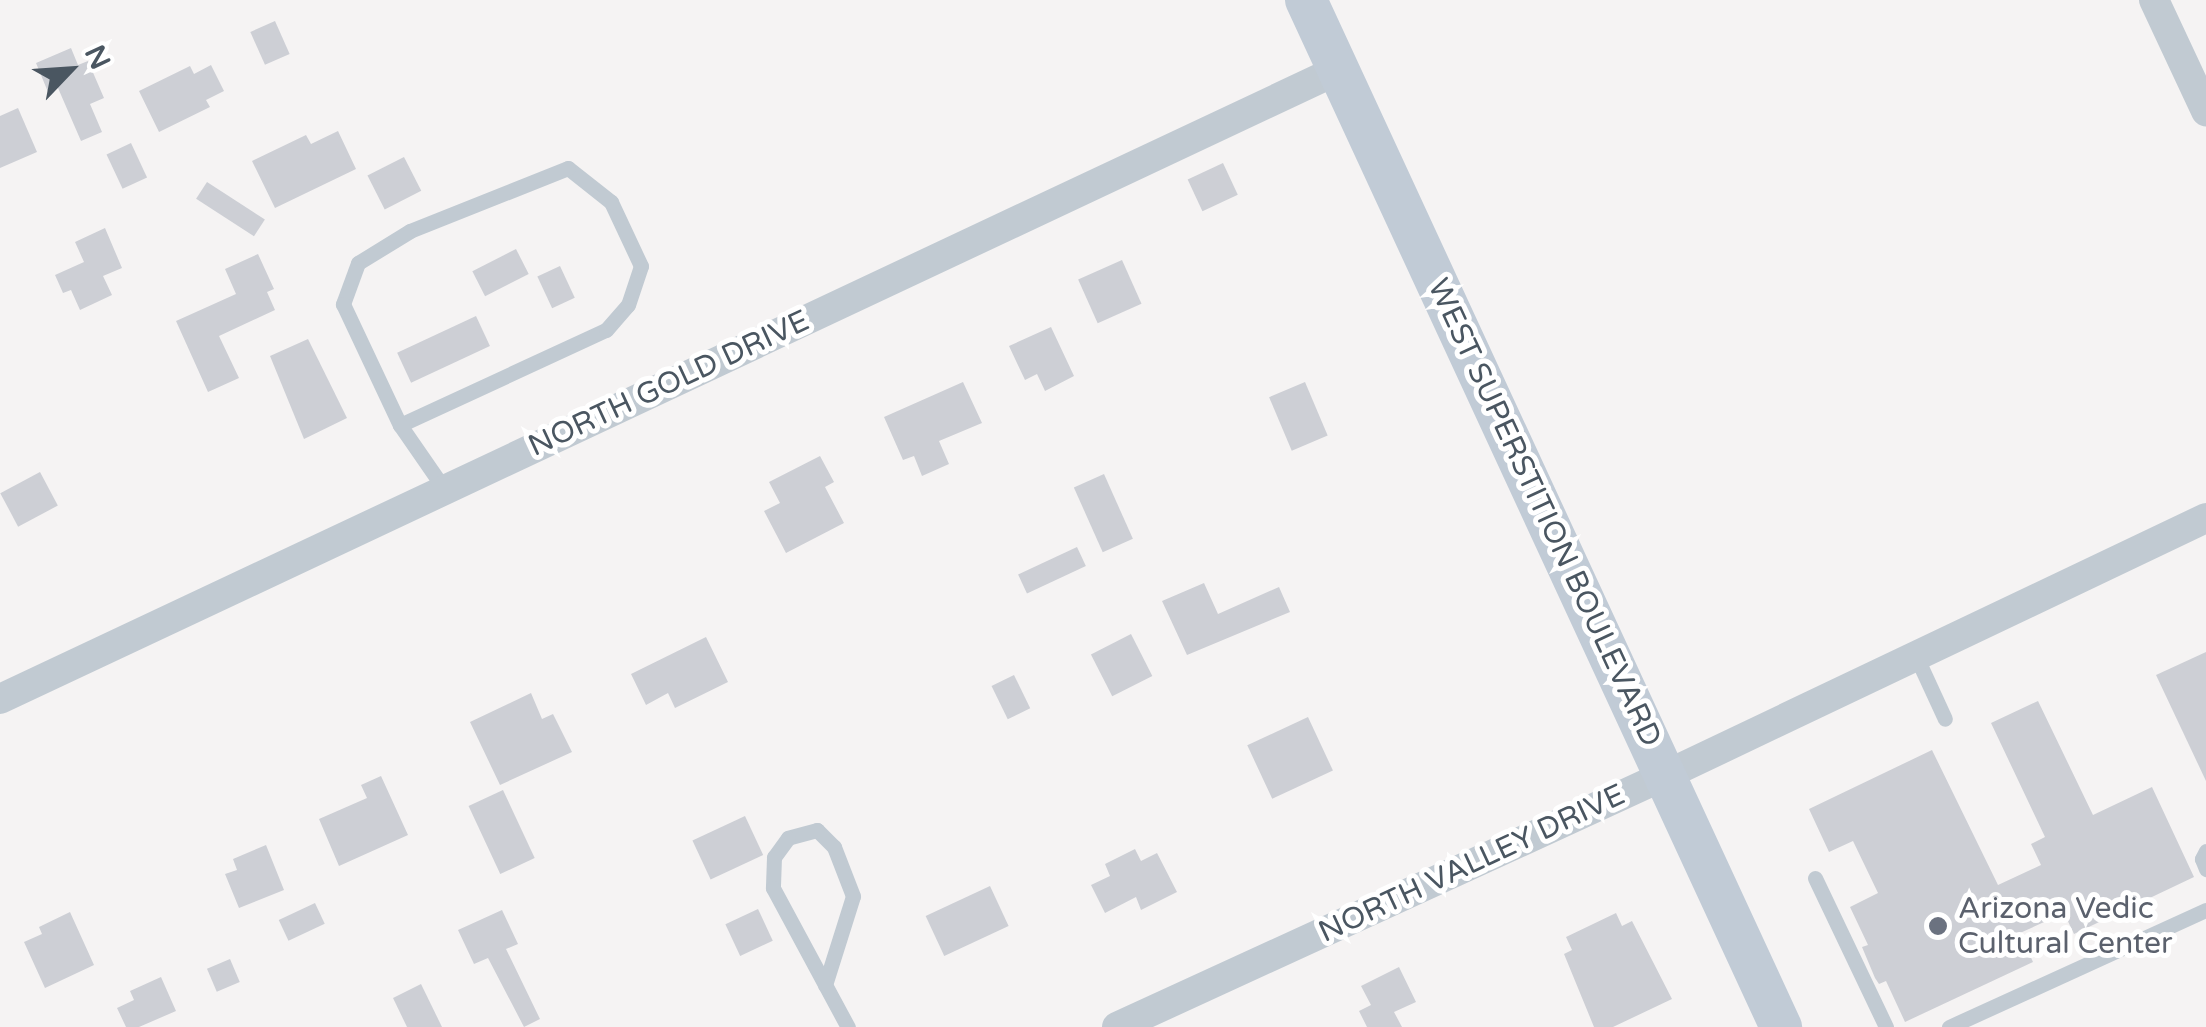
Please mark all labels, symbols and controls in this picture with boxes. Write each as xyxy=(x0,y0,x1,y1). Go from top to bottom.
north arrow xyxy=(20,20,120,120)
text: N xyxy=(77,40,117,75)
street label: WEST SUPERSTITION BOULEVARD xyxy=(1419,273,1669,753)
street label: NORTH GOLD DRIVE xyxy=(523,303,815,465)
street label: NORTH VALLEY DRIVE xyxy=(1313,777,1631,951)
place label: Arizona Vedic Cultural Center xyxy=(1958,891,2173,962)
marker: Arizona Vedic Cultural Center xyxy=(1927,915,1949,937)

